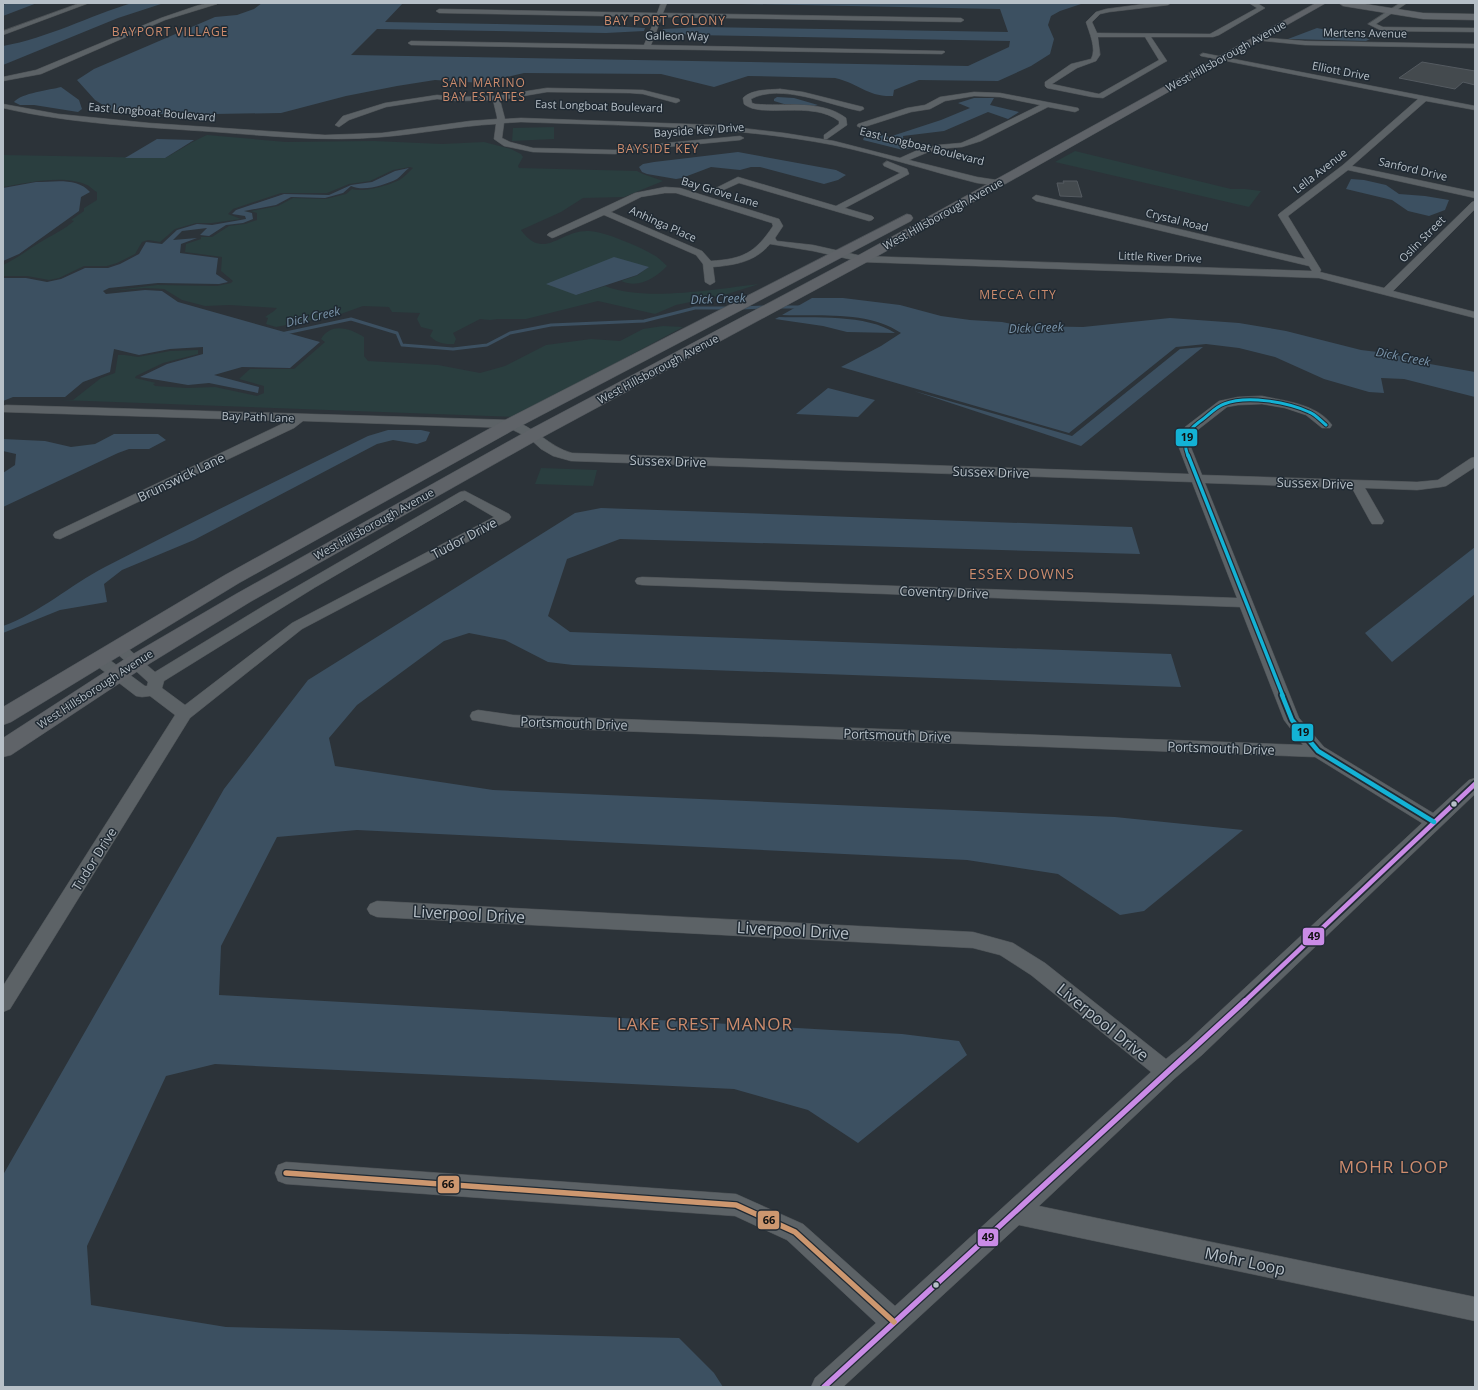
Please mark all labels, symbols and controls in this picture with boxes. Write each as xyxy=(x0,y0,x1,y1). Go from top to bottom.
district label: BAY PORT COLONY xyxy=(604,12,726,29)
street label: West Hillsborough Avenue xyxy=(1163,16,1288,95)
district label: BAYPORT VILLAGE xyxy=(112,23,228,40)
street label: Mertens Avenue xyxy=(1323,24,1407,41)
street label: Galleon Way xyxy=(645,27,710,44)
street label: Elliott Drive xyxy=(1311,58,1371,83)
district label: SAN MARINO BAY ESTATES xyxy=(442,74,526,105)
street label: East Longboat Boulevard xyxy=(535,96,663,115)
street label: East Longboat Boulevard xyxy=(88,98,216,125)
street label: Bayside Key Drive xyxy=(653,119,745,140)
street label: East Longboat Boulevard xyxy=(858,123,986,168)
district label: BAYSIDE KEY xyxy=(617,140,699,157)
street label: Lella Avenue xyxy=(1290,145,1350,196)
street label: Sanford Drive xyxy=(1377,153,1449,184)
street label: Bay Grove Lane xyxy=(680,173,761,210)
street label: West Hillsborough Avenue xyxy=(880,174,1005,253)
street label: Anhinga Place xyxy=(627,202,699,245)
street label: Crystal Road xyxy=(1144,204,1210,235)
street label: Oslin Street xyxy=(1395,212,1448,265)
street label: Little River Drive xyxy=(1118,248,1202,265)
district label: MECCA CITY xyxy=(979,286,1057,303)
water label: Dick Creek xyxy=(690,289,747,308)
water label: Dick Creek xyxy=(284,302,343,331)
water label: Dick Creek xyxy=(1008,318,1065,337)
street label: West Hillsborough Avenue xyxy=(595,330,721,407)
water label: Dick Creek xyxy=(1374,343,1433,370)
street label: Bay Path Lane xyxy=(221,408,295,425)
line badge: 19 xyxy=(1175,428,1198,447)
text: 19 xyxy=(1181,429,1193,444)
street label: Brunswick Lane xyxy=(134,448,228,506)
street label: Sussex Drive xyxy=(629,451,707,471)
street label: Sussex Drive xyxy=(952,462,1030,482)
street label: Sussex Drive xyxy=(1276,473,1354,493)
street label: West Hillsborough Avenue xyxy=(311,484,436,563)
street label: Tudor Drive xyxy=(428,513,500,563)
district label: ESSEX DOWNS xyxy=(969,564,1075,583)
street label: Coventry Drive xyxy=(899,581,989,603)
street label: West Hillsborough Avenue xyxy=(34,645,155,732)
street label: Portsmouth Drive xyxy=(520,712,628,734)
line badge: 19 xyxy=(1291,723,1314,742)
street label: Portsmouth Drive xyxy=(843,724,951,746)
text: 19 xyxy=(1297,724,1309,739)
street label: Portsmouth Drive xyxy=(1167,737,1275,759)
unlabelled marker xyxy=(1449,799,1459,809)
street label: Tudor Drive xyxy=(67,824,121,894)
street label: Liverpool Drive xyxy=(412,900,526,928)
street label: Liverpool Drive xyxy=(736,916,850,944)
line badge: 49 xyxy=(1302,927,1325,946)
text: 49 xyxy=(1308,928,1320,943)
street label: Liverpool Drive xyxy=(1052,978,1154,1066)
district label: LAKE CREST MANOR xyxy=(617,1012,793,1035)
district label: MOHR LOOP xyxy=(1339,1155,1449,1178)
line badge: 66 xyxy=(437,1175,460,1194)
text: 66 xyxy=(442,1176,454,1191)
line badge: 66 xyxy=(757,1210,780,1230)
text: 66 xyxy=(763,1212,775,1227)
line badge: 49 xyxy=(977,1228,999,1247)
text: 49 xyxy=(982,1229,994,1244)
street label: Mohr Loop xyxy=(1203,1242,1287,1280)
unlabelled marker xyxy=(931,1280,941,1290)

